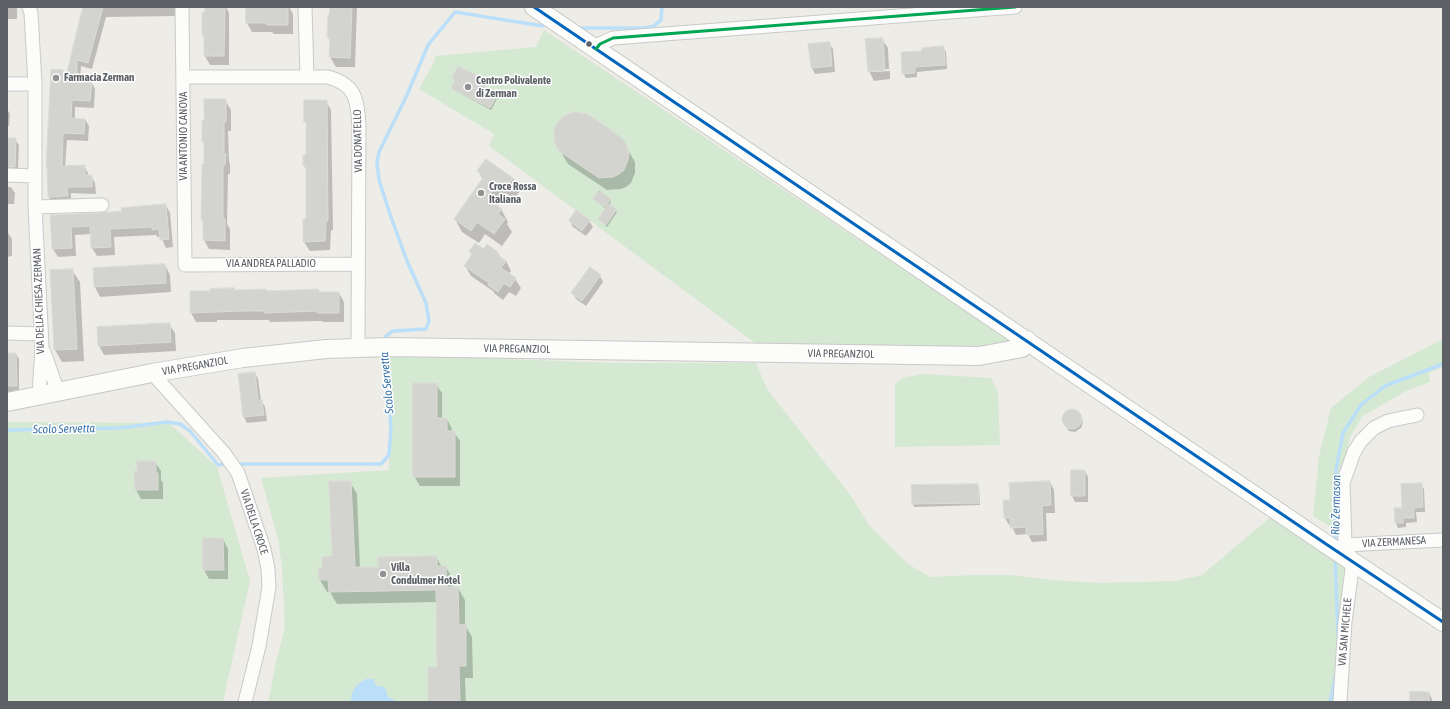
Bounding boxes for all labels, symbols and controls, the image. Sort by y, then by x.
unlabelled marker [584,39,594,49]
place label: Farmacia Zerman [64,71,134,85]
marker: Farmacia Zerman [51,73,61,83]
place label: Centro Polivalente di Zerman [476,74,551,100]
marker: Centro Polivalente di Zerman [463,82,473,92]
street label: VIA ANTONIO CANOVA [177,92,191,180]
street label: VIA DONATELLO [351,109,365,173]
place label: Croce Rossa Italiana [489,180,536,206]
marker: Croce Rossa Italiana [476,188,486,198]
street label: VIA DELLA CHIESA ZERMAN [31,248,47,354]
street label: VIA ANDREA PALLADIO [226,257,316,271]
street label: VIA PREGANZIOL [483,342,551,356]
street label: VIA PREGANZIOL [807,347,875,361]
water label: Scolo Servetta [377,351,397,415]
street label: VIA PREGANZIOL [161,354,229,378]
water label: Scolo Servetta [33,421,95,437]
water label: Rio Zermason [1328,475,1344,535]
street label: VIA DELLA CROCE [237,488,271,556]
street label: VIA ZERMANESA [1362,534,1426,550]
place label: Villa Condulmer Hotel [391,561,460,587]
marker: Villa Condulmer Hotel [378,569,388,579]
street label: VIA SAN MICHELE [1335,597,1355,667]

